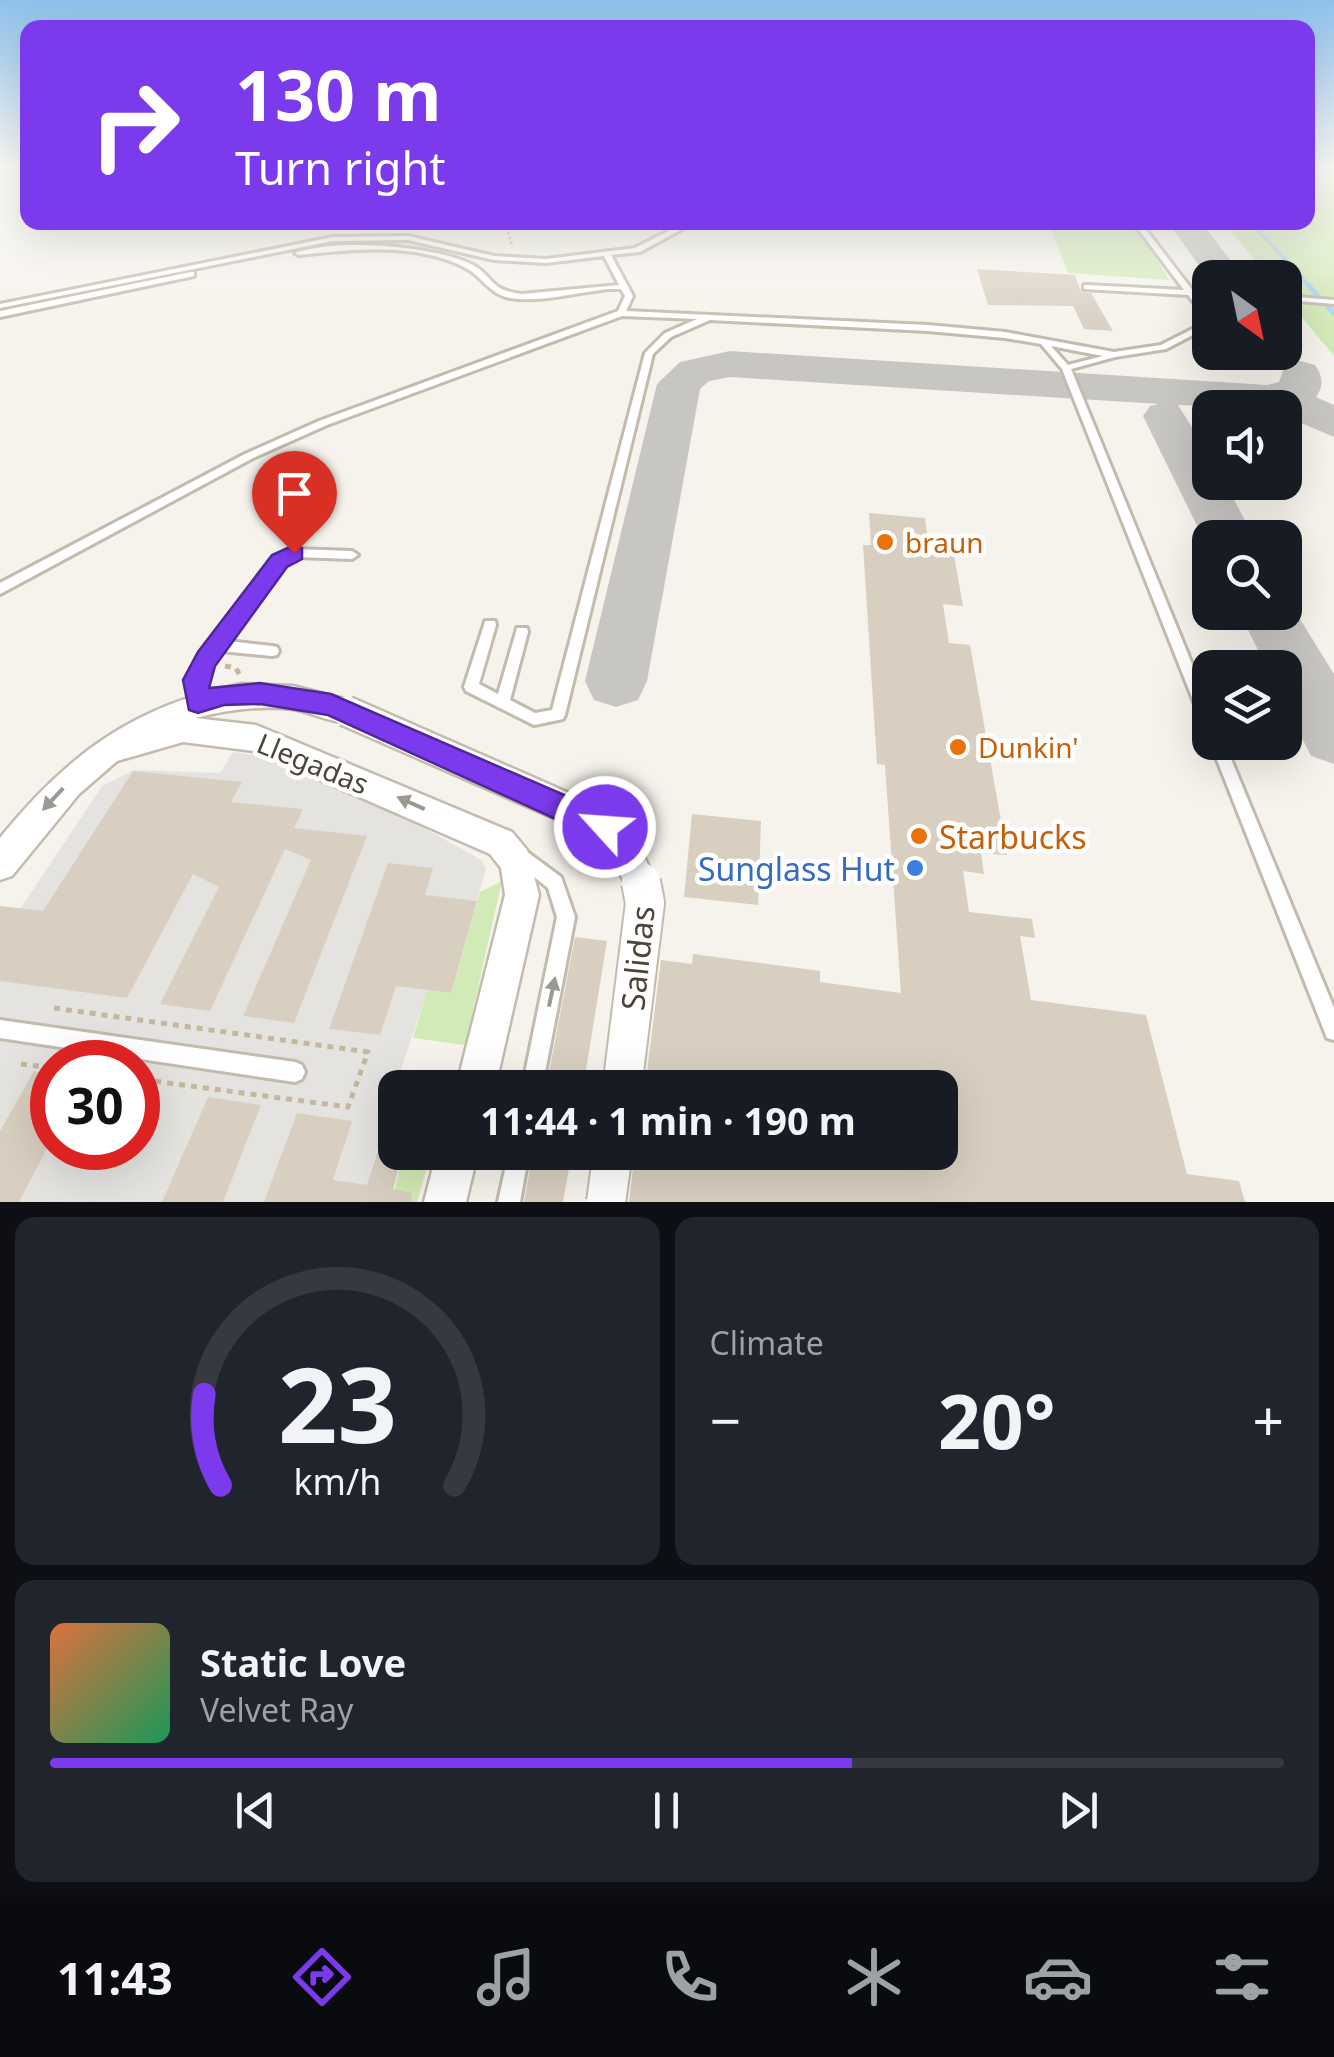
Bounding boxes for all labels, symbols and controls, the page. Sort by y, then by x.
text: 130 m [235,46,442,142]
icon: right [70,60,200,190]
text: Turn right [235,137,446,198]
north arrow [1192,260,1302,370]
map controls [1192,260,1302,760]
button: sound [1192,390,1302,500]
pin [252,451,337,554]
icon: arrive [267,466,322,521]
button: search [1192,520,1302,630]
place label: braun [905,523,984,561]
marker: braun [874,531,896,553]
button: layers [1192,650,1302,760]
street label: Llegadas [252,723,374,803]
place label: Dunkin' [978,728,1079,766]
marker: Dunkin' [947,736,969,758]
position arrow [553,775,657,879]
one-way arrow [42,787,65,811]
one-way arrow [396,795,425,812]
place label: Starbucks [939,815,1087,858]
marker: Starbucks [908,825,930,847]
place label: Sunglass Hut [698,847,895,890]
marker: Sunglass Hut [904,857,926,879]
street label: Salidas [610,904,664,1012]
one-way arrow [545,976,561,1007]
speed limit sign: 30 [30,1040,160,1170]
text: 11:44 · 1 min · 190 m [480,1094,856,1146]
text: Climate [710,1321,824,1364]
text: 23 [278,1332,397,1473]
text: 20° [938,1369,1056,1471]
text: − [710,1382,741,1457]
text: + [1253,1382,1284,1457]
text: km/h [293,1457,381,1505]
text: Static Love [200,1636,406,1688]
text: Velvet Ray [200,1688,353,1731]
icon: previous [228,1783,283,1838]
icon: pause [639,1783,694,1838]
icon: next [1051,1783,1106,1838]
icon: directions [287,1942,357,2012]
icon: music [471,1942,541,2012]
icon: phone [655,1942,725,2012]
icon: climate [839,1942,909,2012]
icon: car [1023,1942,1093,2012]
icon: filters [1207,1942,1277,2012]
text: 11:43 [57,1947,173,2008]

